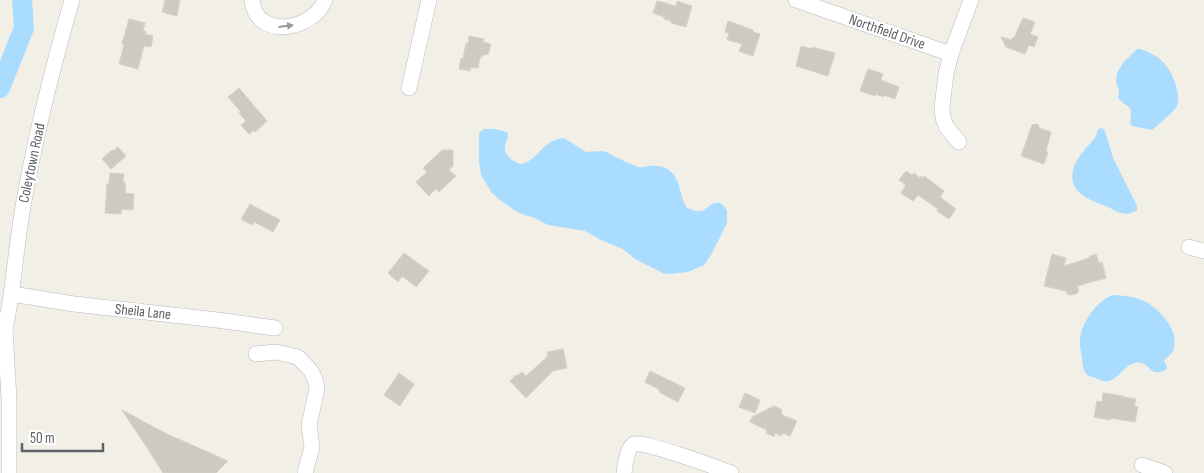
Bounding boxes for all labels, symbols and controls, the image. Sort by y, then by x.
street label: Northfield Drive [846,10,928,54]
one-way arrow [278,22,294,30]
street label: Coleytown Road [14,121,50,205]
street label: Sheila Lane [114,300,172,324]
scale bar [22,420,104,452]
text: 50 m [30,429,55,448]

